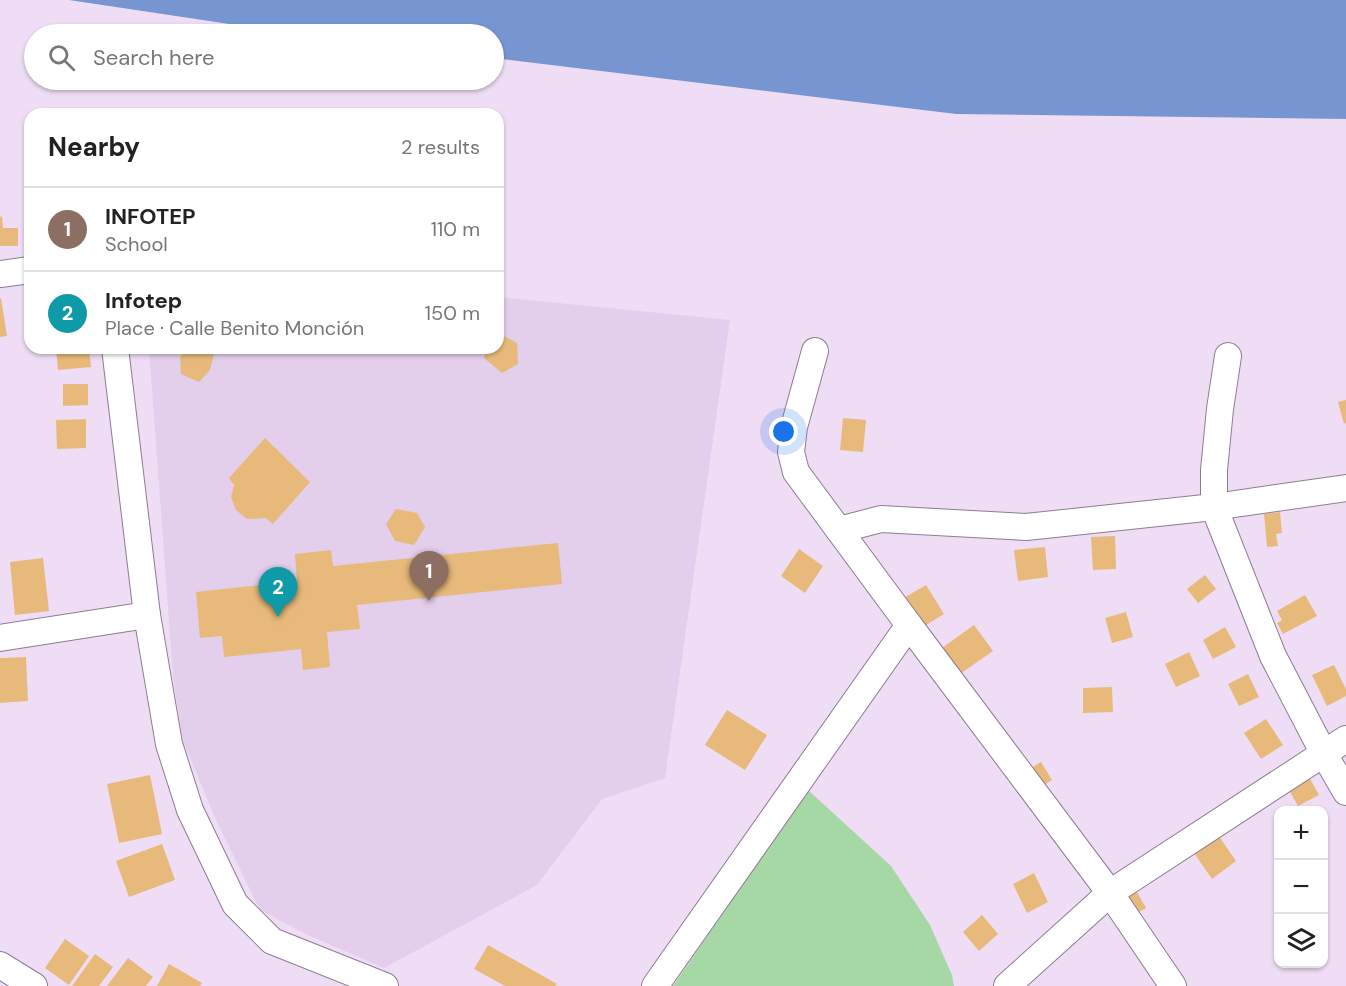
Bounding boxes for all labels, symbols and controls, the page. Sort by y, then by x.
search box [24,24,504,90]
icon: search [45,41,78,74]
text: Search here [93,43,214,72]
text: Nearby [48,130,140,164]
text: 2 results [401,134,480,160]
text: INFOTEP [105,202,195,231]
text: 1 [64,216,71,242]
text: 110 m [431,216,480,242]
text: School [105,231,168,257]
text: Infotep [105,286,182,315]
text: 2 [62,300,73,326]
text: 150 m [425,300,480,326]
text: Place · Calle Benito Monción [105,315,364,341]
your location [769,417,798,446]
pin: 1 [410,552,448,601]
pin: 2 [258,568,298,617]
map controls [1274,806,1328,968]
button: + [1274,806,1328,860]
button: − [1274,860,1328,914]
button: layers [1274,914,1328,968]

